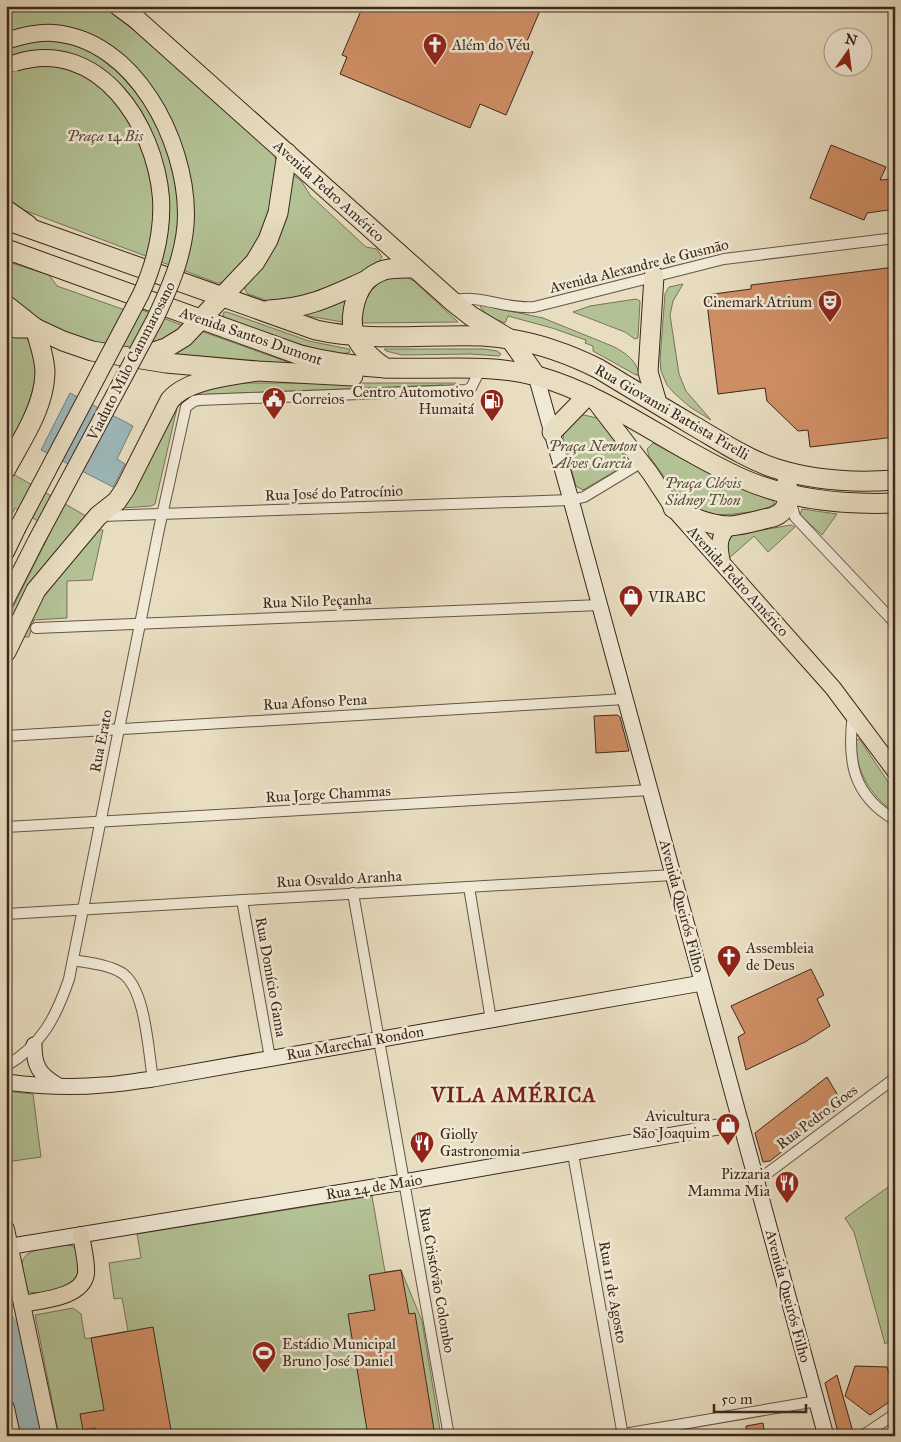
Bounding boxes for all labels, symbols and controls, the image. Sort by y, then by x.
north arrow [824,28,874,78]
text: N [843,30,859,50]
church icon: Além do Véu [422,32,448,66]
place label: Além do Véu [451,36,530,54]
park label: Praça 14 Bis [67,127,144,145]
street label: Avenida Pedro Américo [269,136,388,246]
street label: Avenida Alexandre de Gusmão [547,235,731,297]
street label: Viaduto Milo Cammarosano [83,278,179,444]
theatre icon: Cinemark Atrium [817,289,843,323]
place label: Cinemark Atrium [703,293,812,311]
street label: Avenida Santos Dumont [176,303,326,369]
street label: Rua Giovanni Battista Pirelli [591,360,753,464]
place label: Centro Automotivo Humaitá [353,383,475,418]
public building icon: Correios [261,386,287,420]
fuel station icon: Centro Automotivo Humaitá [479,388,505,422]
place label: Correios [292,390,344,408]
park label: Praça Newton Alves Garcia [549,437,638,472]
park label: Praça Clóvis Sidney Thon [664,474,742,509]
street label: Rua José do Patrocínio [265,482,404,505]
street label: Avenida Pedro Américo [683,521,793,640]
shop icon: VIRABC [618,584,644,618]
place label: VIRABC [647,588,706,606]
street label: Rua Nilo Peçanha [262,590,373,612]
street label: Rua Afonso Pena [263,690,368,714]
street label: Rua Erato [86,708,116,774]
street label: Rua Jorge Chammas [265,782,391,807]
street label: Avenida Queirós Filho [655,837,708,975]
street label: Rua Osvaldo Aranha [276,867,403,891]
street label: Rua Domício Gama [252,916,291,1039]
place label: Assembleia de Deus [745,939,814,974]
church icon: Assembleia de Deus [716,944,742,978]
street label: Rua Marechal Rondon [285,1022,425,1064]
district label: VILA AMÉRICA [430,1081,597,1107]
street label: Rua Pedro Goes [773,1081,861,1153]
place label: Avicultura São Joaquim [632,1107,711,1143]
shop icon: Avicultura São Joaquim [715,1112,741,1146]
place label: Giolly Gastronomia [440,1125,521,1160]
restaurant icon: Giolly Gastronomia [409,1130,435,1164]
place label: Pizzaria Mamma Mia [688,1165,771,1200]
street label: Rua 24 de Maio [324,1170,424,1204]
restaurant icon: Pizzaria Mamma Mia [774,1170,800,1204]
street label: Rua Cristóvão Colombo [415,1206,459,1355]
street label: Avenida Queirós Filho [761,1227,814,1365]
street label: Rua 11 de Agosto [595,1240,631,1345]
place label: Estádio Municipal Bruno José Daniel [282,1335,397,1371]
sports icon: Estádio Municipal Bruno José Daniel [251,1340,277,1374]
scale bar [714,1382,806,1414]
text: 50 m [721,1390,753,1408]

